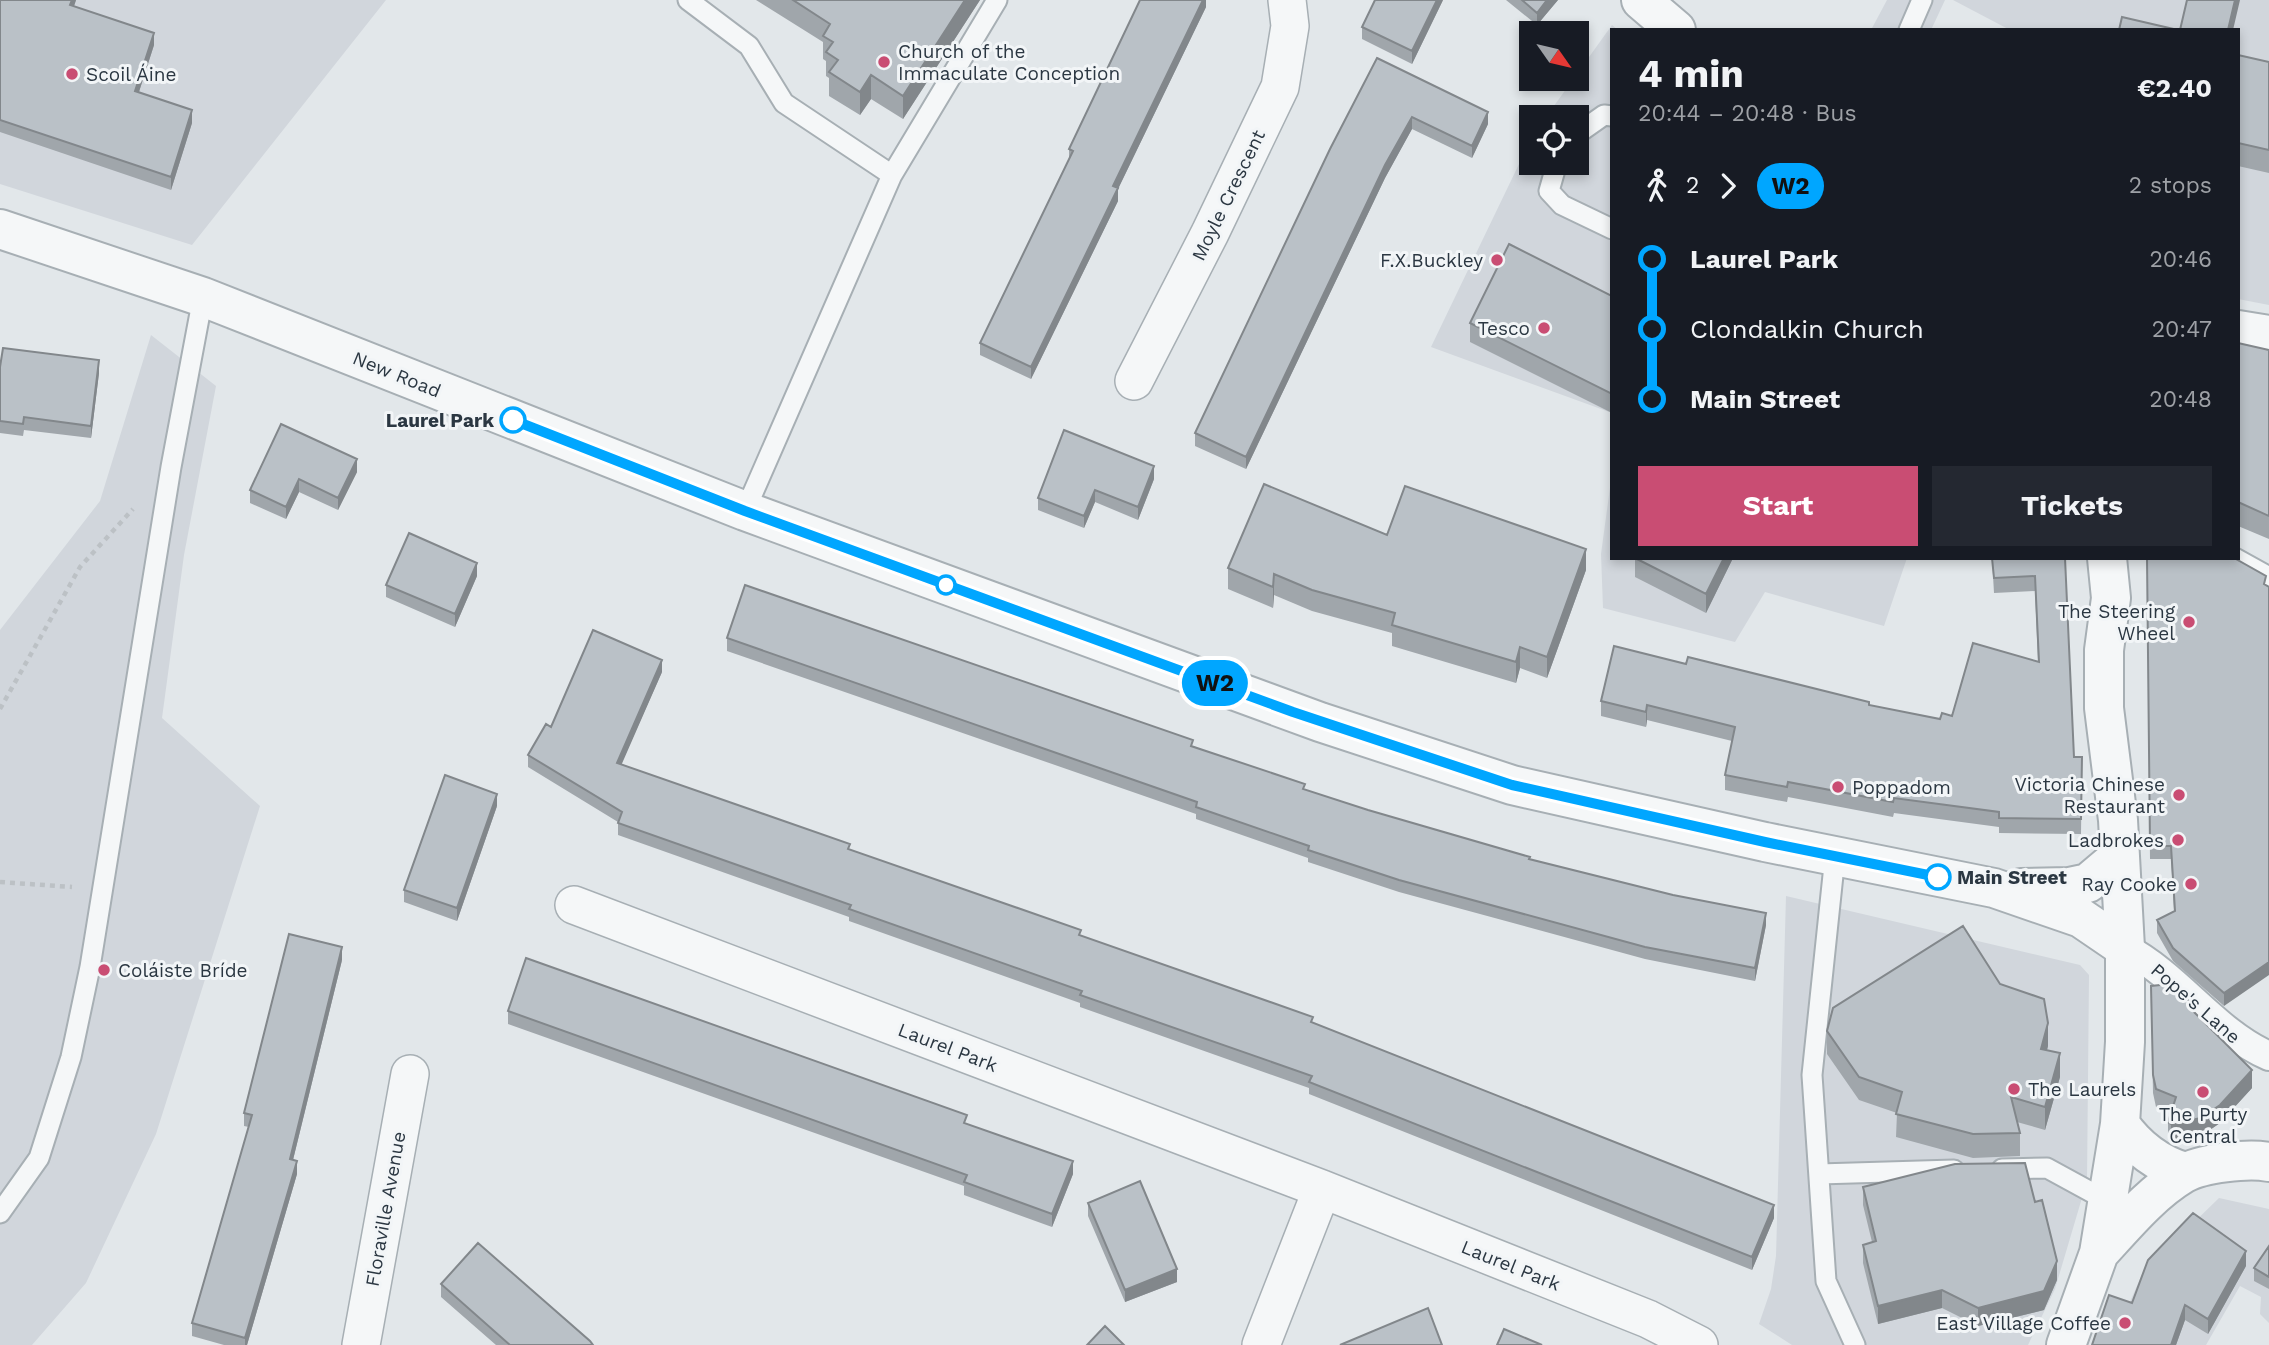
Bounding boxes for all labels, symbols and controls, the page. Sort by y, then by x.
north arrow [1519,21,1589,91]
map controls [1519,21,1589,175]
place label: Church of the Immaculate Conception [898,40,1120,85]
text: 4 min [1638,52,1744,96]
marker: Church of the Immaculate Conception [876,54,892,70]
place label: Scoil Áine [86,63,176,86]
marker: Scoil Áine [64,66,80,82]
text: €2.40 [2137,73,2212,103]
text: 20:44 – 20:48 · Bus [1638,100,1857,127]
button: locate [1519,105,1589,175]
street label: Moyle Crescent [1187,126,1270,264]
icon: walk [1638,167,1676,205]
icon: forward [1709,167,1747,205]
text: 2 [1686,172,1699,199]
text: W2 [1771,172,1810,200]
text: 2 stops [2129,172,2212,199]
text: Laurel Park [1690,244,1838,274]
text: 20:46 [2149,246,2212,273]
place label: F.X.Buckley [1380,249,1483,272]
marker: F.X.Buckley [1489,252,1505,268]
text: Clondalkin Church [1690,314,1924,344]
text: 20:47 [2152,316,2212,343]
place label: Tesco [1478,317,1530,340]
marker: Tesco [1536,320,1552,336]
street label: New Road [349,346,444,403]
text: Main Street [1690,384,1840,414]
text: 20:48 [2149,386,2212,413]
marker: Laurel Park [500,407,526,433]
place label: Laurel Park [386,409,494,432]
button: Start [1638,466,1918,546]
button: Tickets [1932,466,2212,546]
unlabelled marker [936,575,956,595]
place label: The Steering Wheel [2058,600,2176,645]
marker: The Steering Wheel [2181,614,2197,630]
line badge: W2 [1184,660,1246,706]
text: W2 [1196,669,1234,697]
place label: Victoria Chinese Restaurant [2014,773,2165,818]
place label: Poppadom [1852,776,1951,799]
marker: Poppadom [1830,779,1846,795]
marker: Victoria Chinese Restaurant [2171,787,2187,803]
place label: Ladbrokes [2068,829,2164,852]
marker: Ladbrokes [2170,832,2186,848]
marker: Main Street [1925,864,1951,890]
place label: Main Street [1957,866,2067,889]
place label: Ray Cooke [2081,873,2177,896]
marker: Ray Cooke [2183,876,2199,892]
street label: Pope's Lane [2146,958,2245,1048]
place label: Coláiste Bríde [118,959,248,982]
marker: Coláiste Bríde [96,962,112,978]
street label: Laurel Park [895,1018,1001,1077]
place label: The Laurels [2028,1078,2136,1101]
marker: The Laurels [2006,1081,2022,1097]
marker: The Purty Central [2195,1084,2211,1100]
place label: The Purty Central [2159,1103,2247,1148]
street label: Floraville Avenue [361,1130,410,1288]
street label: Laurel Park [1458,1235,1564,1296]
place label: East Village Coffee [1936,1312,2111,1335]
marker: East Village Coffee [2117,1315,2133,1331]

